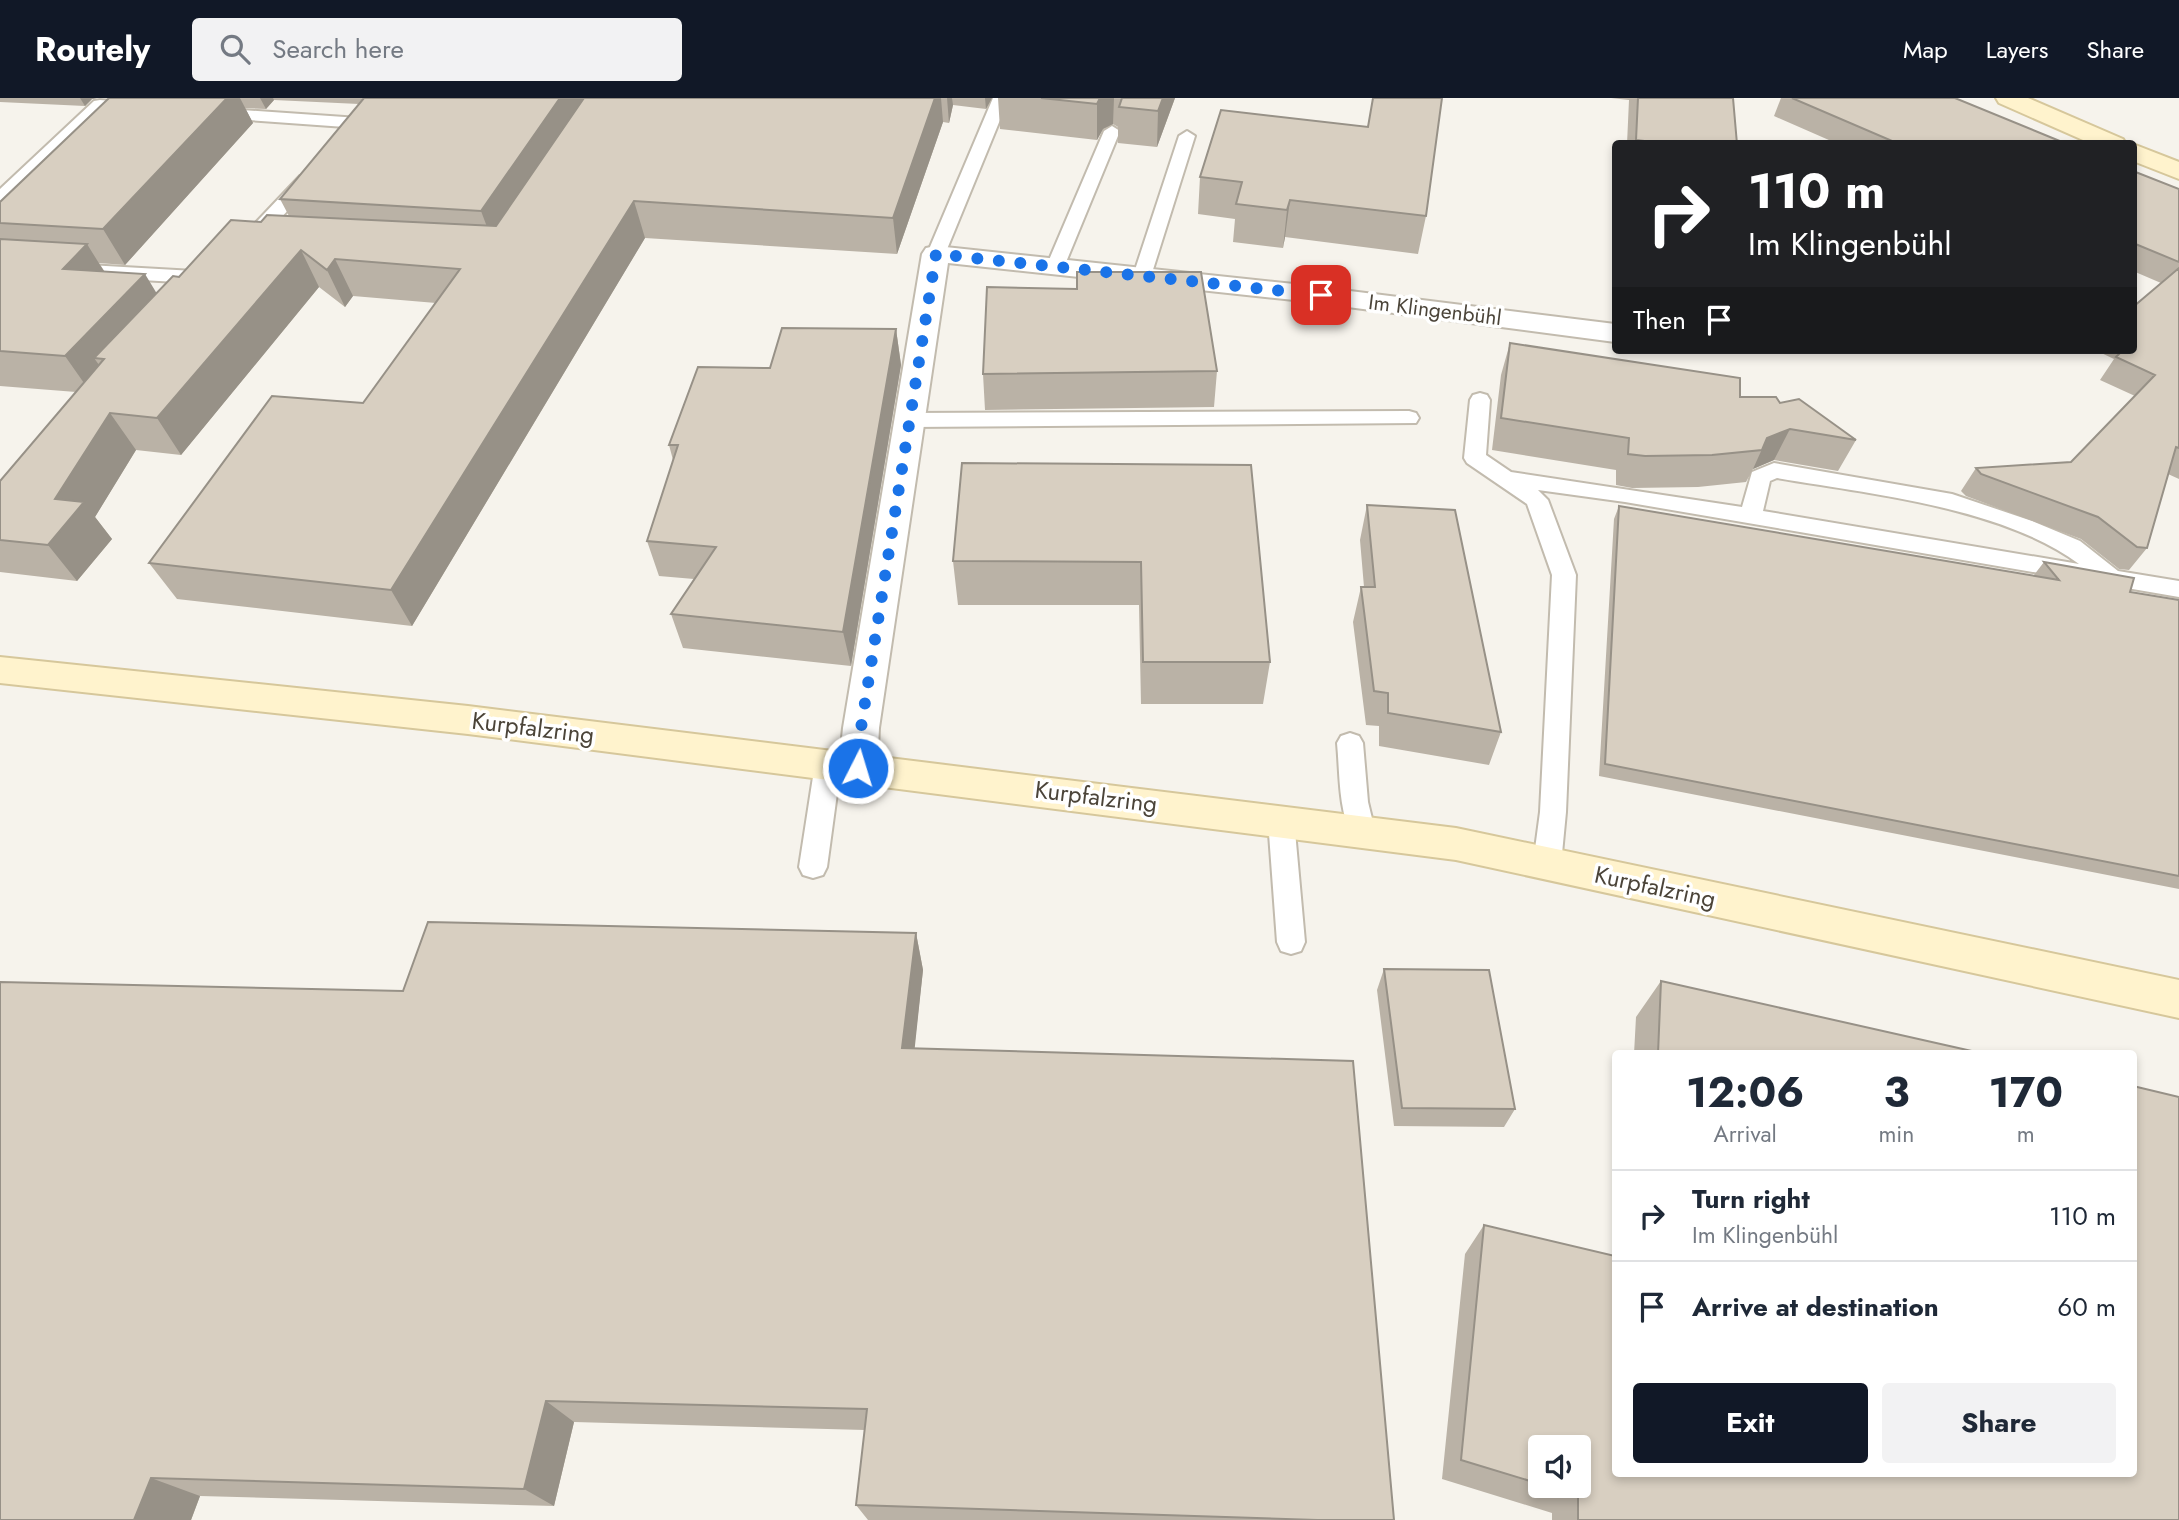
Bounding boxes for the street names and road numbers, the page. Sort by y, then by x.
street label: Im Klingenbühl [1367,287,1503,333]
street label: Kurpfalzring [470,703,596,752]
street label: Kurpfalzring [1033,772,1159,821]
street label: Kurpfalzring [1591,857,1719,916]

